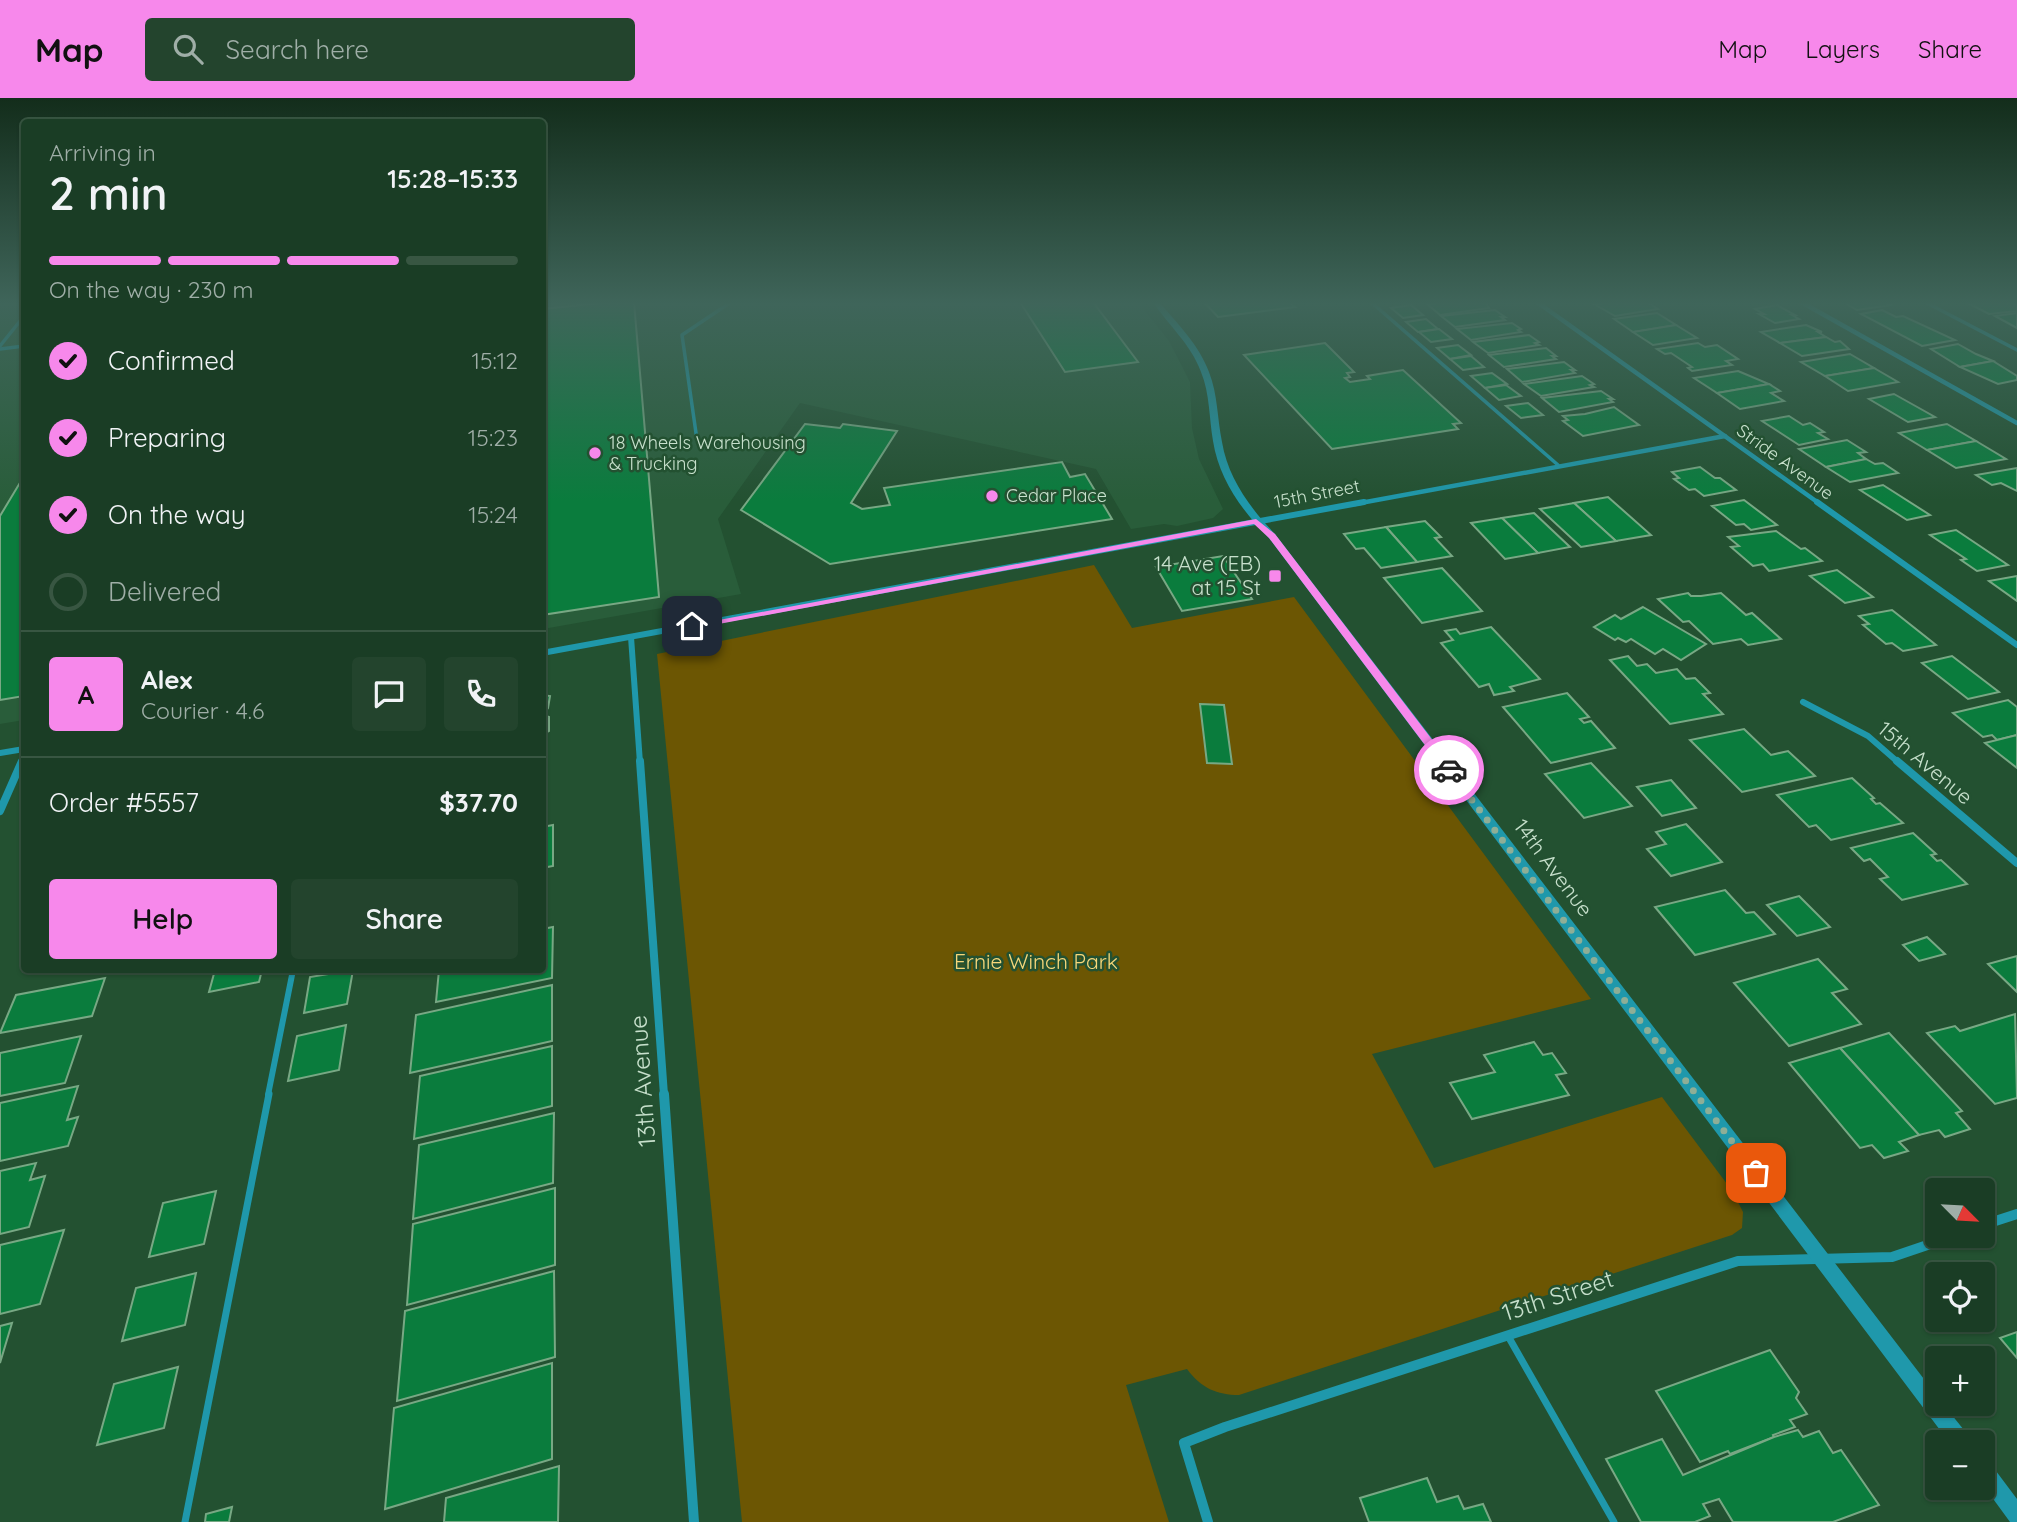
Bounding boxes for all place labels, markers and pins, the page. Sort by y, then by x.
place label: 18 Wheels Warehousing & Trucking [609,431,806,475]
marker: 18 Wheels Warehousing & Trucking [587,445,603,461]
place label: Cedar Place [1006,484,1107,507]
marker: Cedar Place [984,488,1000,504]
place label: 14 Ave (EB) at 15 St [1154,550,1261,600]
marker: 14 Ave (EB) at 15 St [1267,568,1283,584]
pin [662,596,722,656]
pin [1726,1143,1786,1203]

